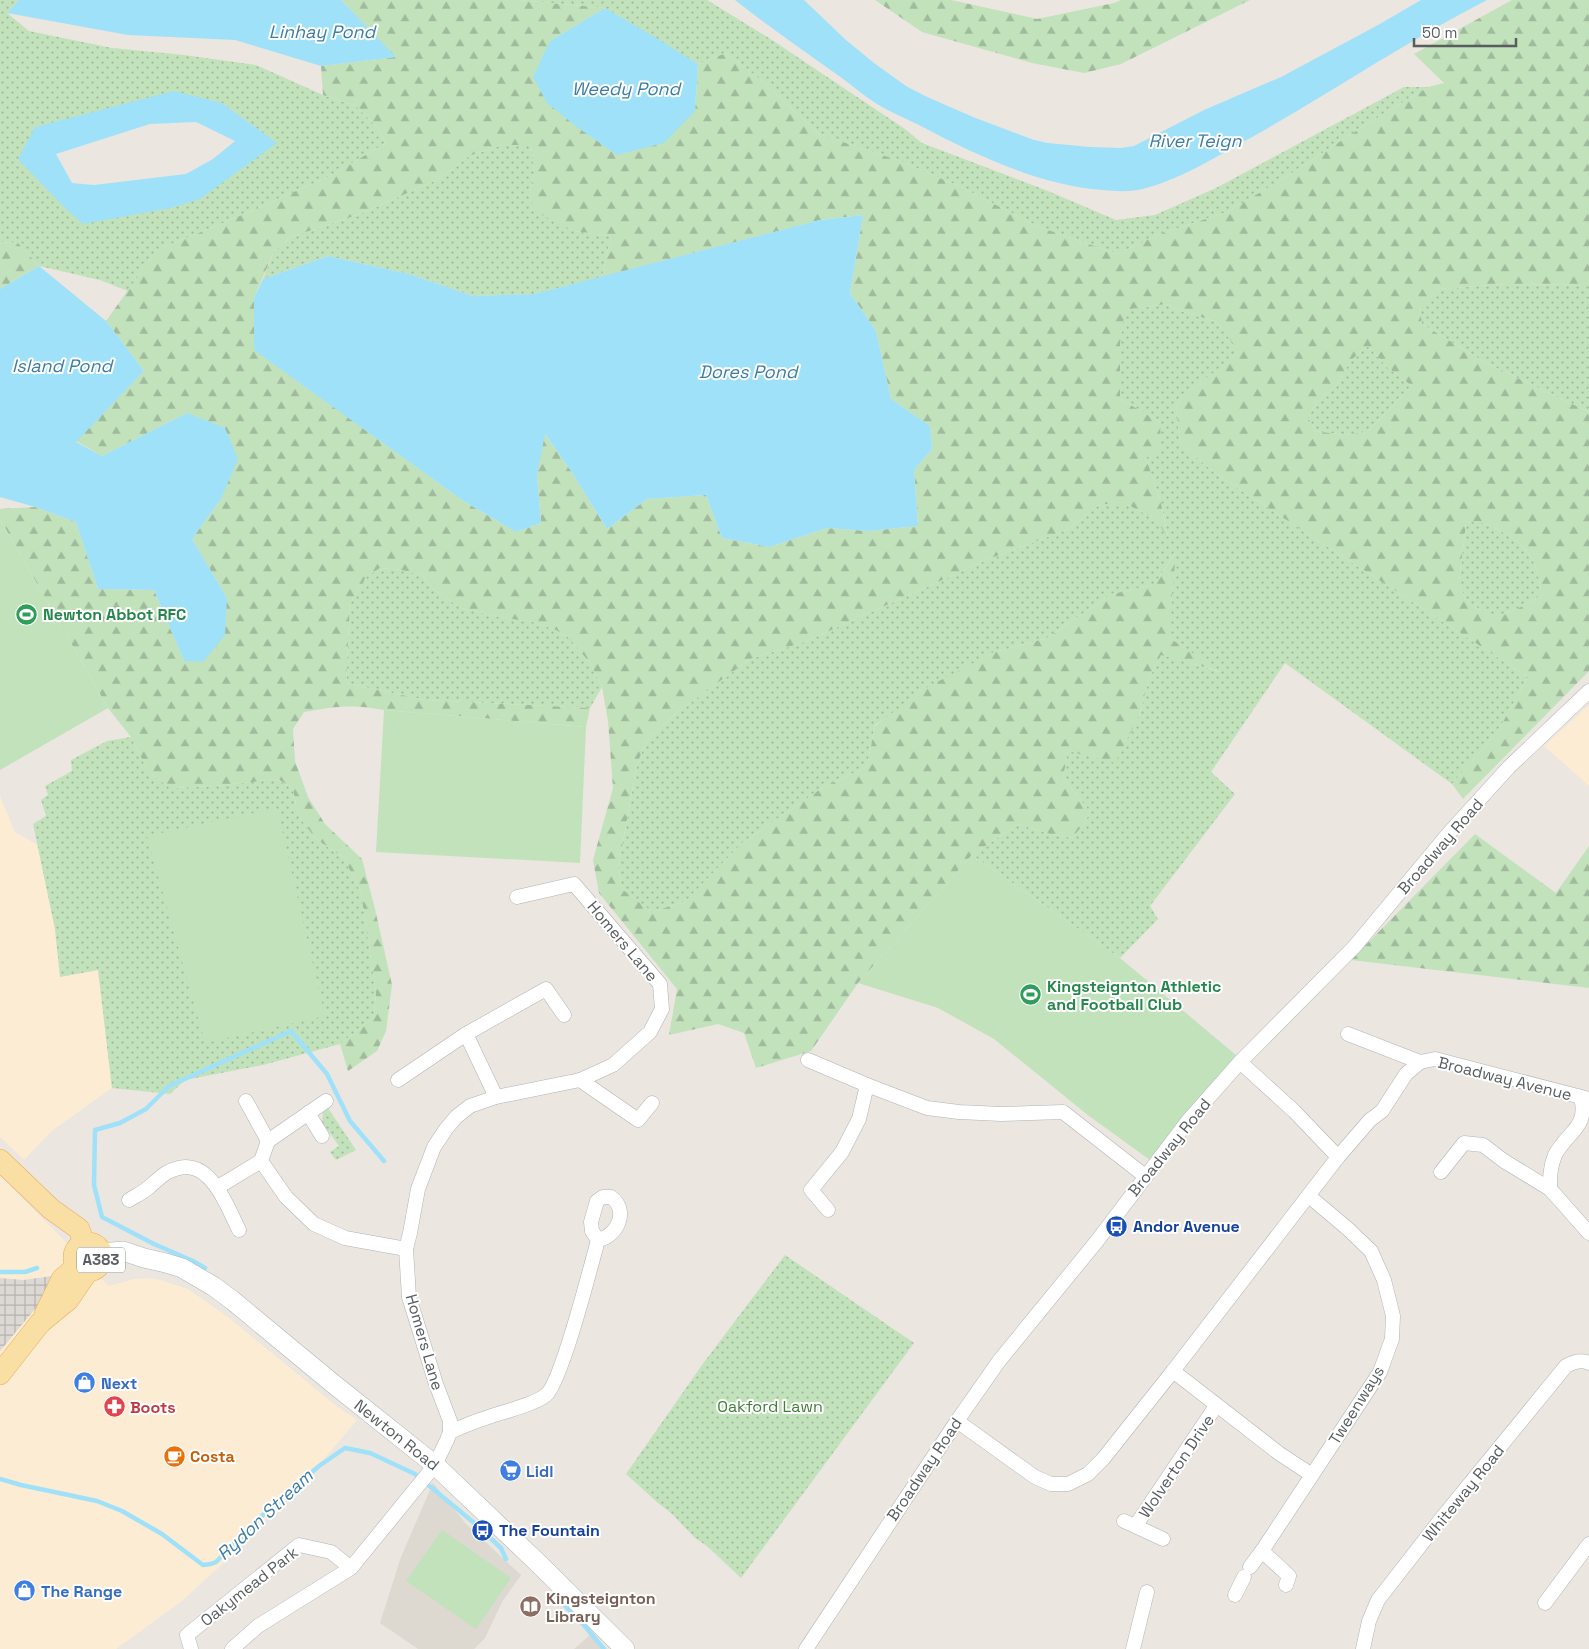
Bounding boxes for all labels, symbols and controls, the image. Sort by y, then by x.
scale bar [1414,15,1516,47]
water label: Linhay Pond [269,20,378,43]
text: 50 m [1422,23,1457,42]
water label: Weedy Pond [572,77,683,100]
water label: River Teign [1148,129,1243,152]
water label: Island Pond [12,354,114,377]
water label: Dores Pond [699,360,800,383]
sports icon: Newton Abbot RFC [15,602,39,626]
place label: Newton Abbot RFC [43,604,186,625]
street label: Broadway Road [1393,794,1488,899]
street label: Homers Lane [583,897,663,986]
place label: Kingsteignton Athletic and Football Club [1047,976,1221,1015]
sports icon: Kingsteignton Athletic and Football Club [1019,983,1043,1007]
street label: Broadway Avenue [1436,1052,1574,1105]
street label: Broadway Road [1123,1094,1215,1201]
bus stop icon: Andor Avenue [1105,1214,1129,1238]
place label: Andor Avenue [1133,1216,1240,1237]
road number: A383 [77,1248,125,1272]
street label: Homers Lane [401,1292,448,1393]
street label: Tweenways [1324,1362,1389,1449]
shop icon: Next [73,1371,97,1395]
place label: Next [101,1373,137,1394]
pharmacy icon: Boots [102,1395,126,1419]
street label: Newton Road [350,1395,443,1475]
park label: Oakford Lawn [717,1396,823,1417]
place label: Boots [130,1397,176,1418]
street label: Wolverton Drive [1134,1410,1219,1522]
street label: Broadway Road [882,1414,967,1525]
street label: Whiteway Road [1418,1440,1509,1546]
cafe icon: Costa [162,1444,186,1468]
place label: Costa [190,1446,235,1467]
supermarket icon: Lidl [498,1459,522,1483]
place label: Lidl [526,1461,553,1482]
water label: Rydon Stream [212,1464,318,1565]
bus stop icon: The Fountain [471,1518,495,1542]
place label: The Fountain [499,1520,600,1541]
street label: Oakymead Park [196,1541,303,1631]
shop icon: The Range [13,1579,37,1603]
place label: The Range [41,1581,122,1602]
place label: Kingsteignton Library [546,1588,656,1627]
library icon: Kingsteignton Library [518,1595,542,1619]

